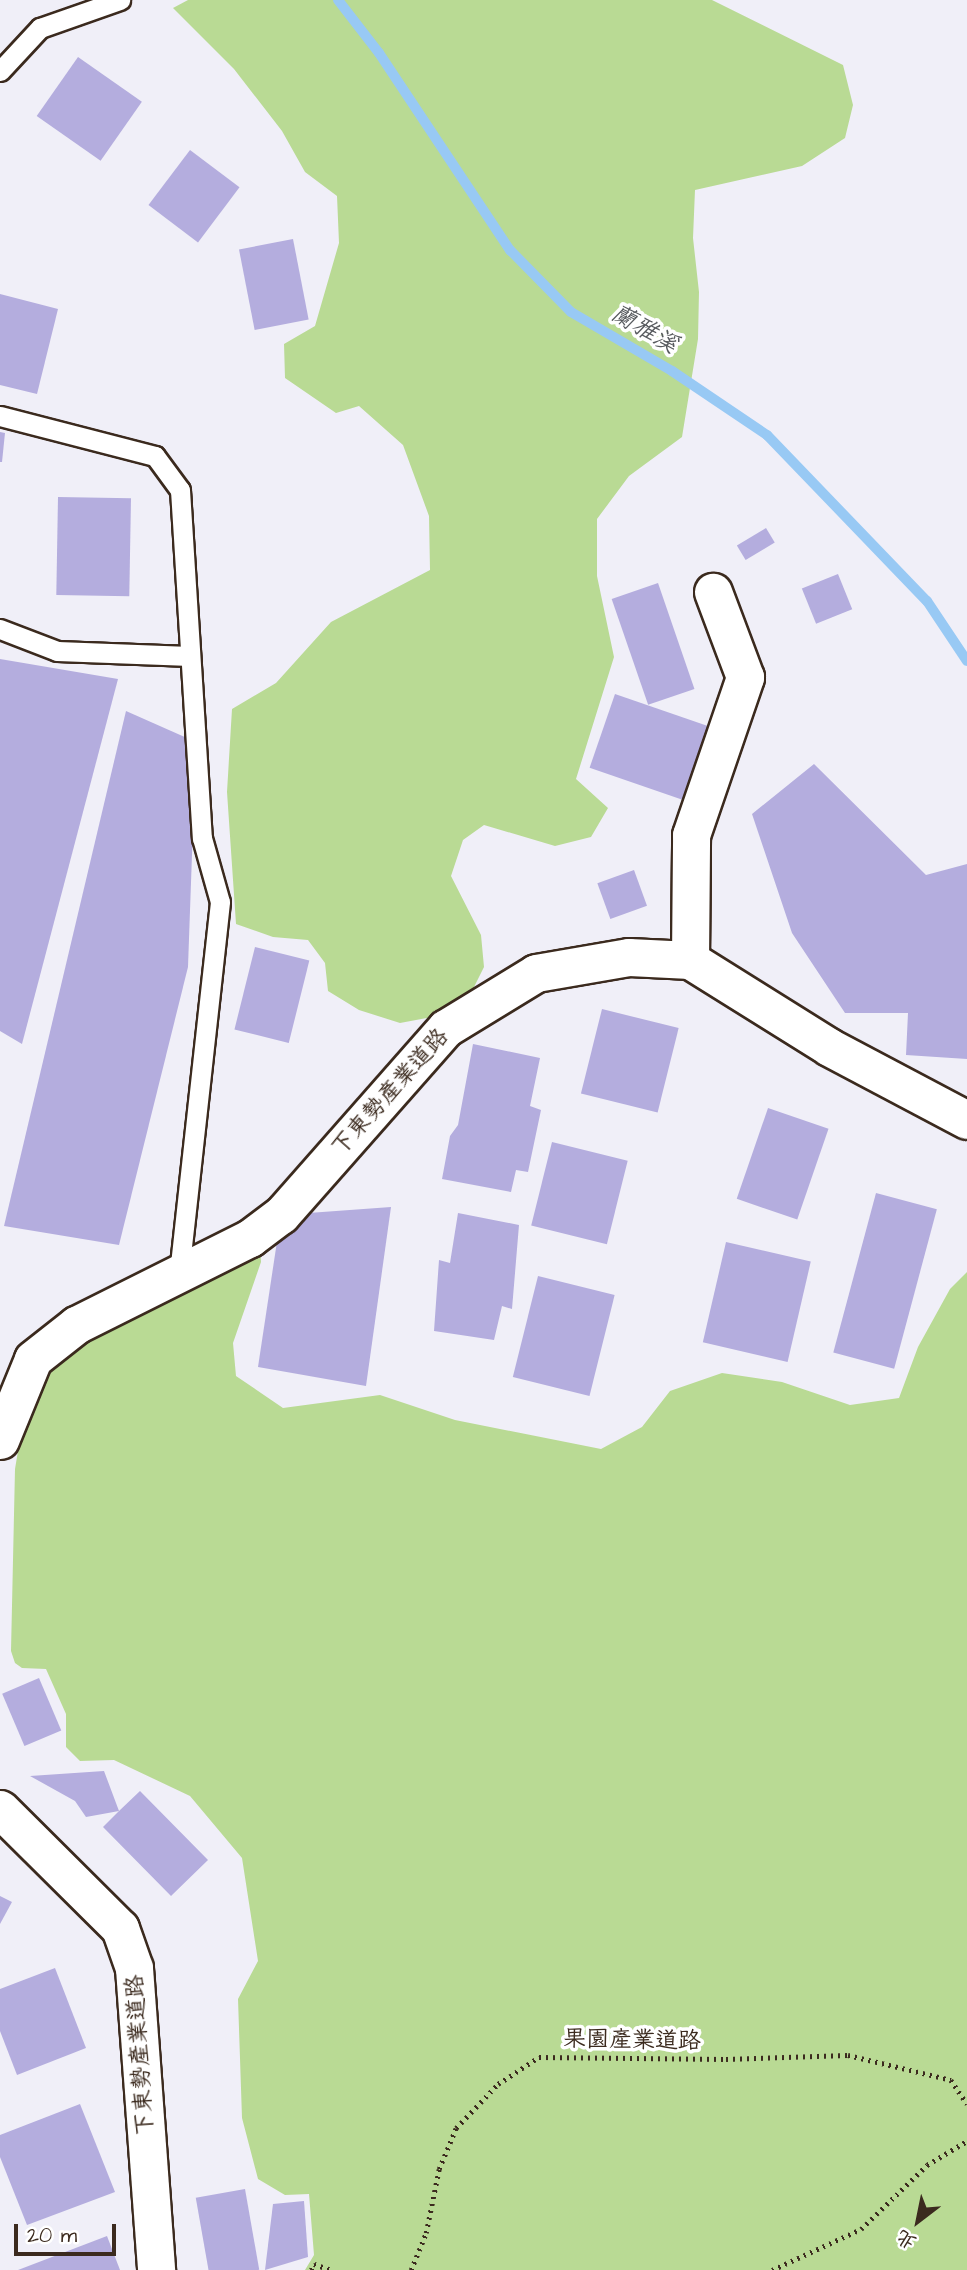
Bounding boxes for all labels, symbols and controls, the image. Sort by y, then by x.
water label: 蘭雅溪 [606,300,682,360]
street label: 下東勢產業道路 [326,1023,454,1161]
street label: 下東勢產業道路 [121,1974,159,2136]
street label: 果園產業道路 [563,2025,701,2055]
north arrow [883,2186,953,2256]
scale bar [18,2210,119,2254]
text: 20 m [27,2221,77,2250]
text: 北 [891,2223,922,2256]

